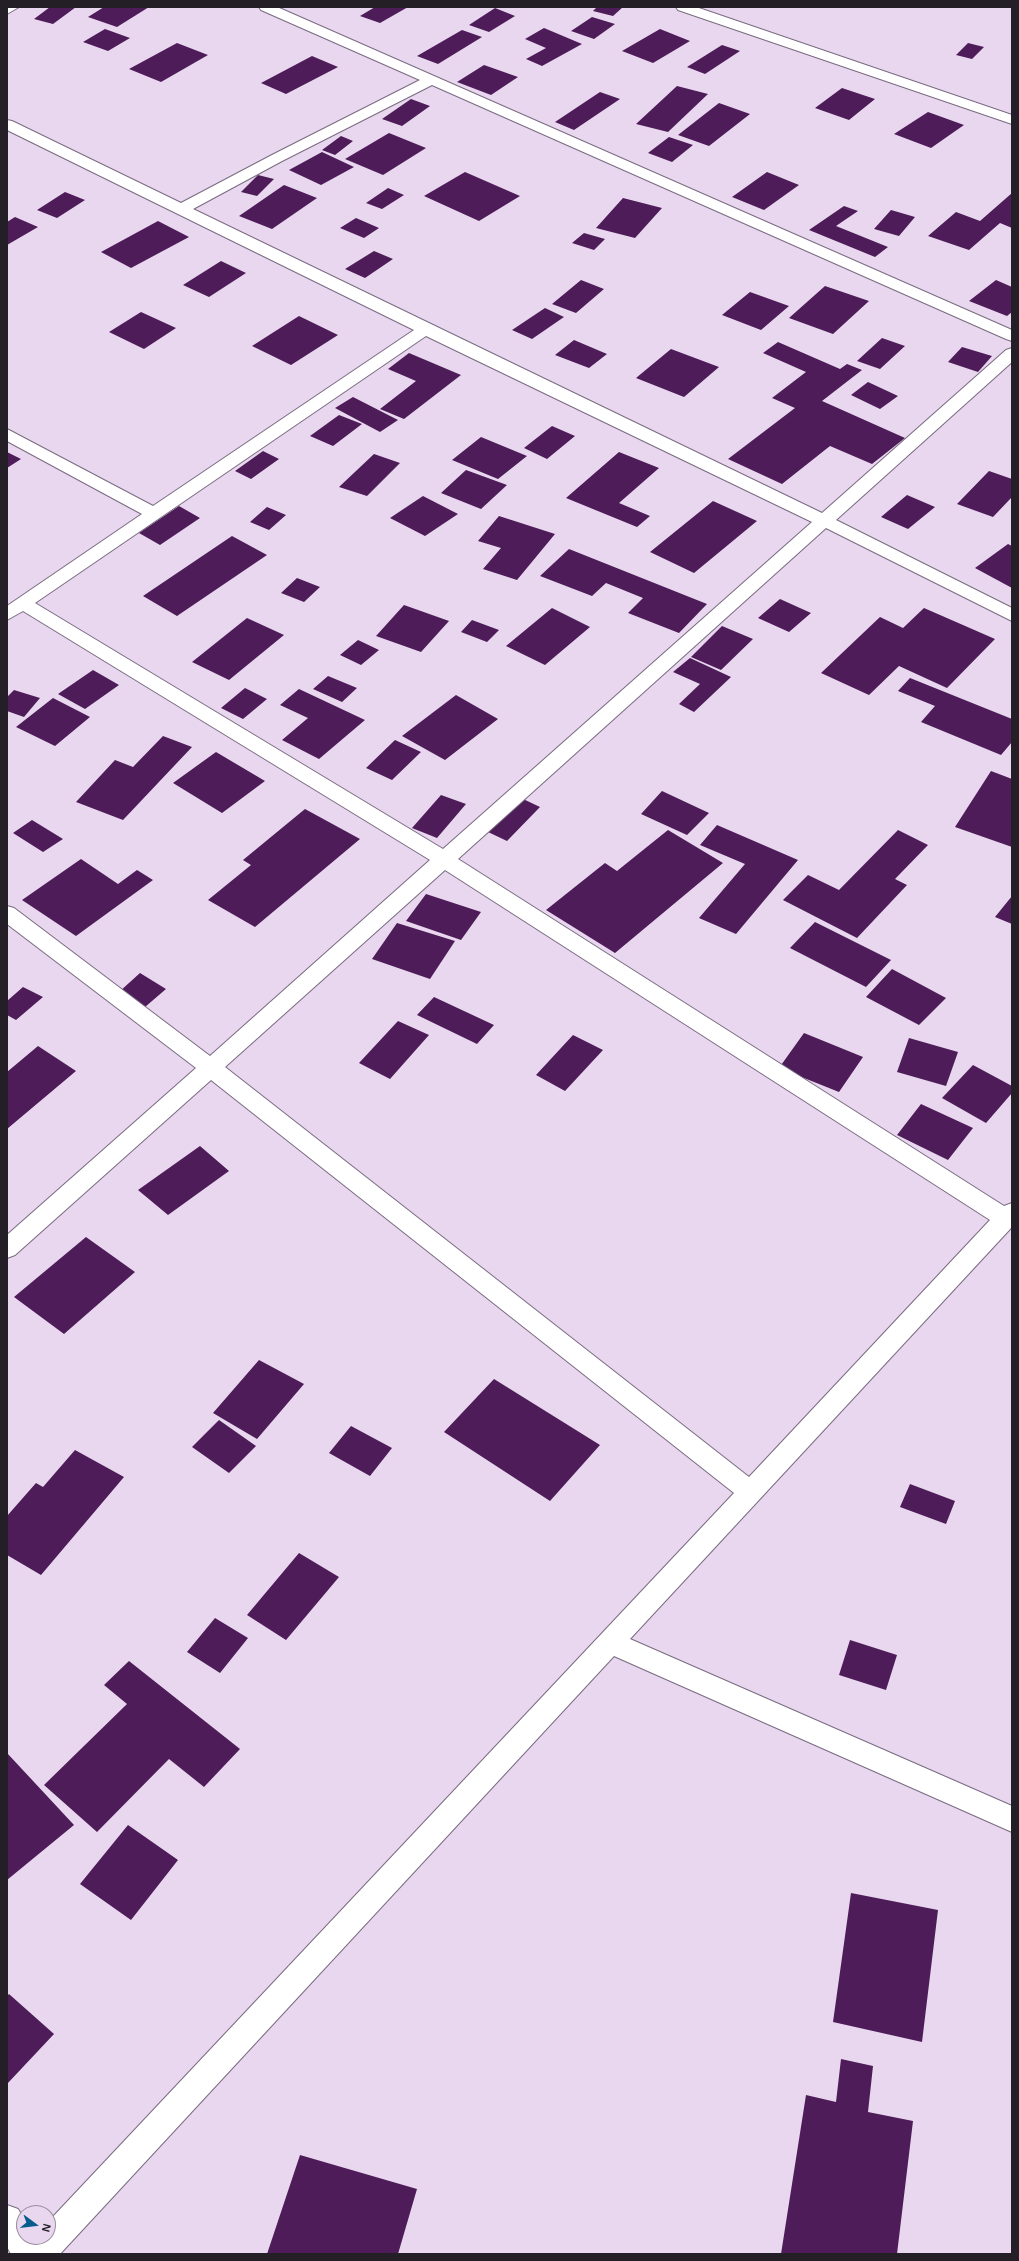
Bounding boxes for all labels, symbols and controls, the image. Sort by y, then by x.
north arrow [16,2205,56,2245]
text: N [40,2222,53,2233]

